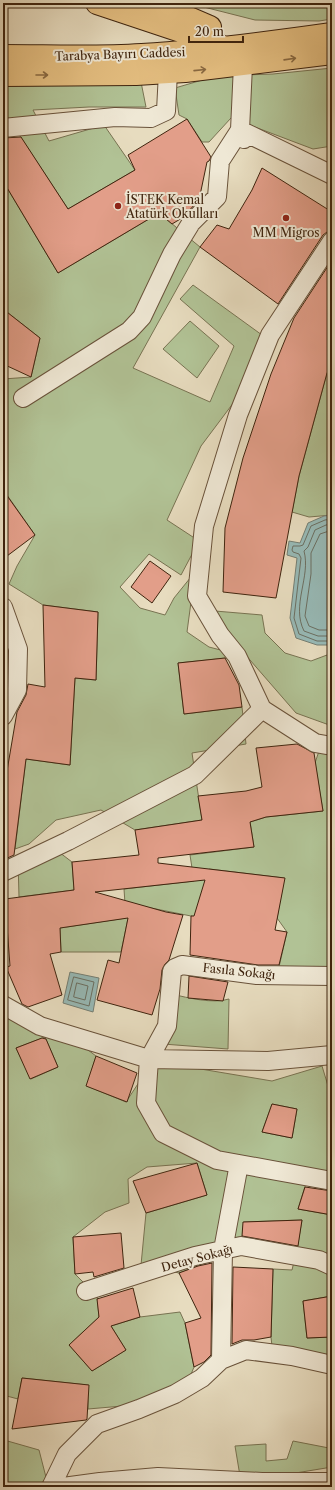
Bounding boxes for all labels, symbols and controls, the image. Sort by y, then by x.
scale bar [189,18,243,44]
text: 20 m [195,24,224,39]
street label: Tarabya Bayırı Caddesi [54,44,186,64]
one-way arrow [283,55,296,63]
one-way arrow [193,66,206,74]
one-way arrow [35,71,48,79]
place label: İSTEK Kemal Atatürk Okulları [125,191,218,221]
marker: İSTEK Kemal Atatürk Okulları [113,201,123,211]
marker: MM Migros [281,213,291,223]
place label: MM Migros [252,225,320,240]
street label: Fasıla Sokağı [202,960,276,982]
street label: Detay Sokağı [159,1241,235,1275]

